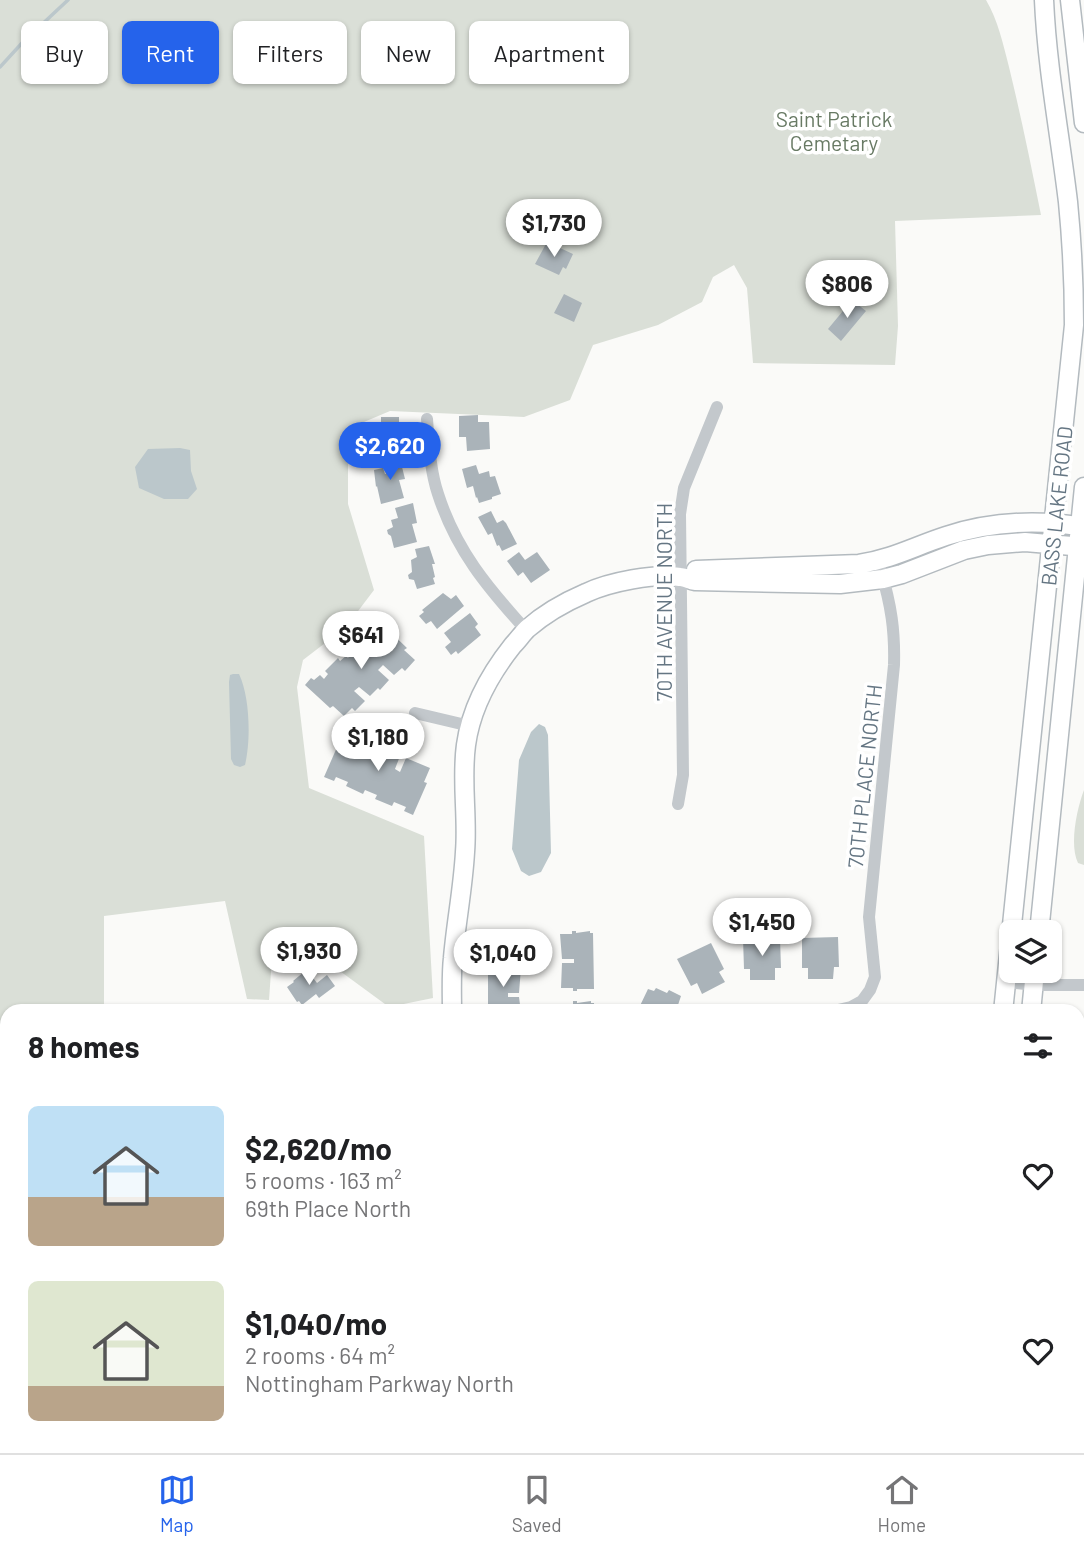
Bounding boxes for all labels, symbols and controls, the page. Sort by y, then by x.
chip: Buy [21,21,108,84]
chip: Rent [122,21,219,84]
chip: Filters [233,21,347,84]
chip: New [361,21,455,84]
chip: Apartment [469,21,629,84]
park label: Saint Patrick Cemetary [776,106,892,155]
pin: $1,730 [497,200,611,259]
text: $1,730 [522,208,586,236]
pin: $806 [806,260,888,320]
text: $806 [821,269,873,297]
pin: $2,620 [333,422,447,482]
street label: BASS LAKE ROAD [1035,425,1077,587]
text: $2,620 [355,431,425,459]
street label: 70TH AVENUE NORTH [651,503,676,701]
pin: $641 [320,612,402,671]
text: $641 [338,620,384,648]
street label: 70TH PLACE NORTH [842,683,886,869]
pin: $1,180 [321,714,435,773]
text: $1,180 [347,722,409,750]
pin: $1,450 [705,898,819,958]
text: $1,450 [729,907,795,935]
map controls [999,920,1062,983]
button: layers [999,920,1062,983]
pin: $1,930 [252,928,366,987]
pin: $1,040 [446,930,560,989]
text: $1,930 [276,936,342,964]
text: $1,040 [470,938,536,966]
icon: filters [1019,1027,1057,1065]
text: 8 homes [28,1028,139,1064]
text: $2,620/mo [245,1130,392,1166]
icon: home [84,1134,168,1218]
icon: heart [1019,1157,1057,1195]
text: 5 rooms · 163 m² [245,1166,402,1194]
text: 69th Place North [245,1194,411,1222]
text: $1,040/mo [245,1305,387,1341]
icon: home [84,1309,168,1393]
icon: heart [1019,1332,1057,1370]
text: 2 rooms · 64 m² [245,1341,395,1369]
text: Nottingham Parkway North [245,1369,514,1397]
tab: Map [158,1471,196,1536]
tab: Saved [512,1471,562,1536]
tab: Home [878,1471,926,1536]

